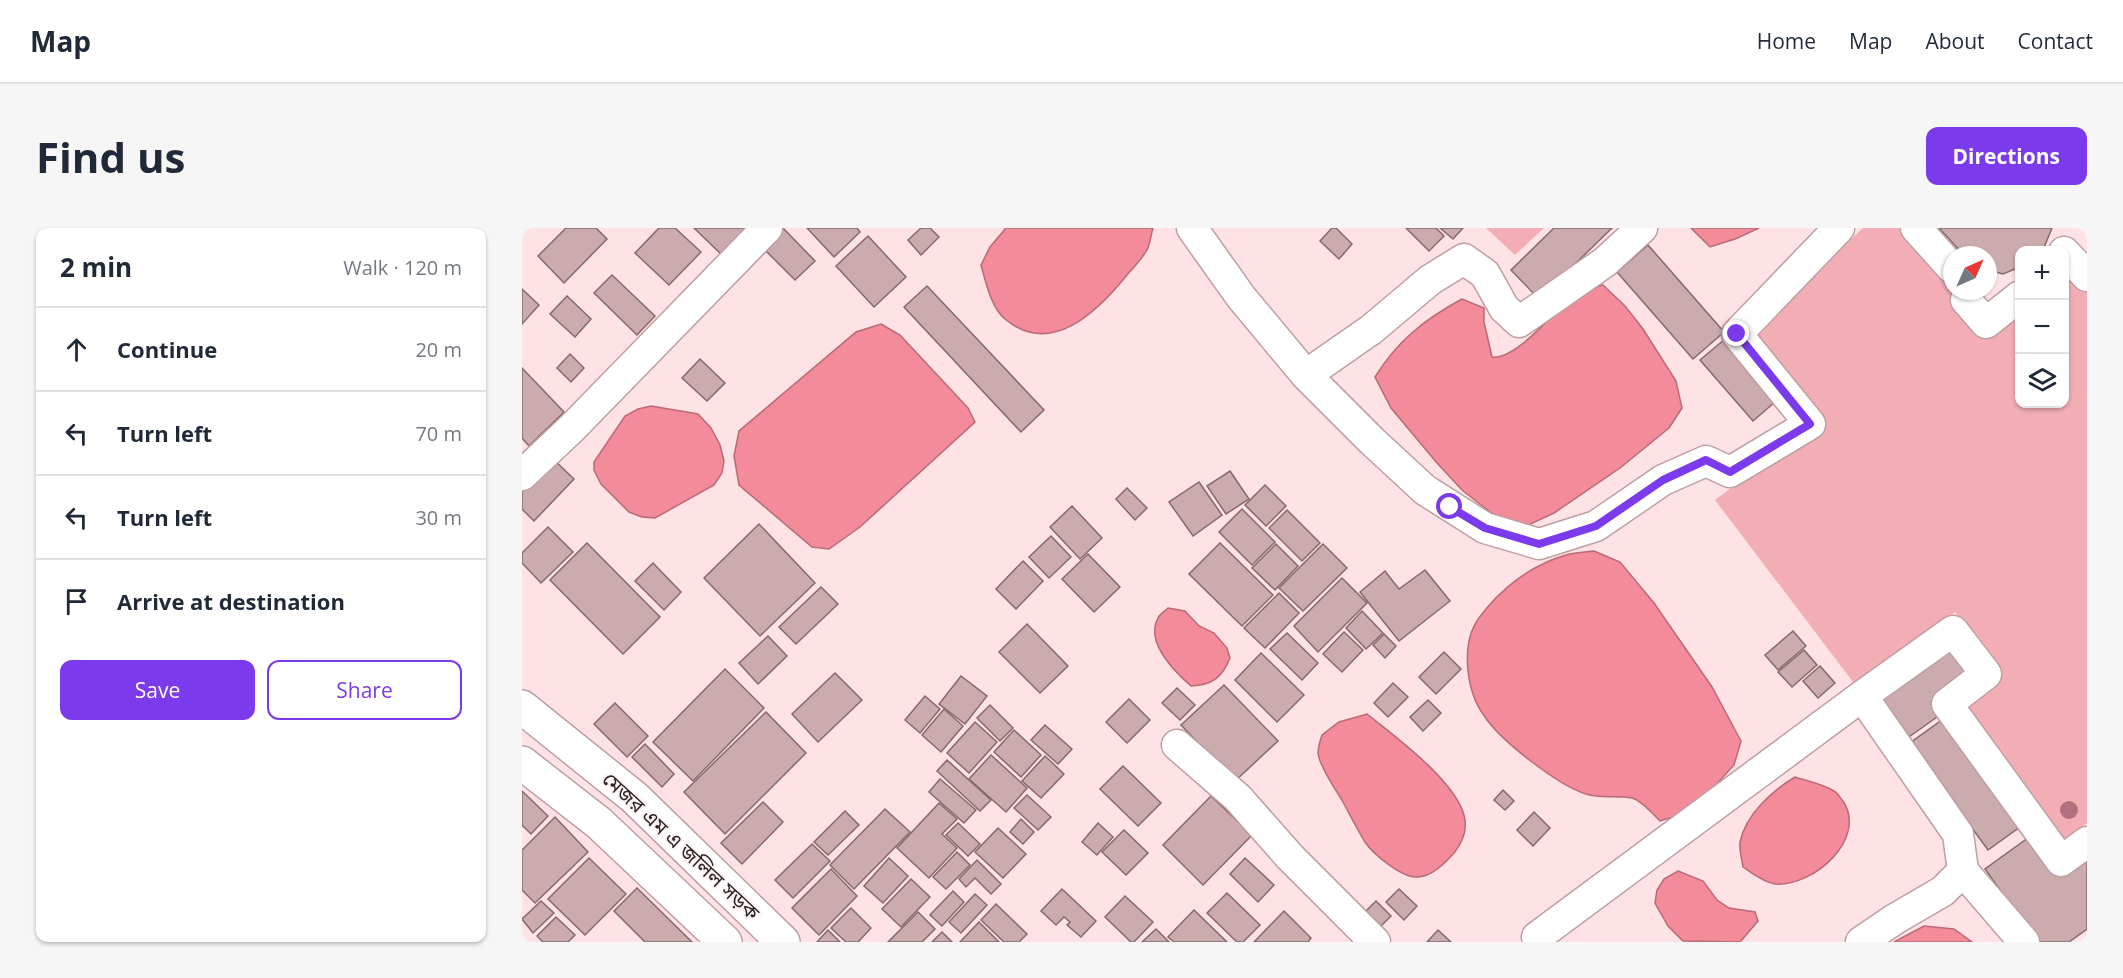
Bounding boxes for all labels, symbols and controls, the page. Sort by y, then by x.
text: Map [30,22,91,60]
text: Home [1757,27,1816,55]
text: Map [1849,27,1892,55]
text: About [1925,27,1985,55]
text: Contact [2018,27,2093,55]
button: Directions [1926,127,2087,185]
text: Find us [36,128,185,185]
north arrow [1943,246,1997,300]
map controls [2015,246,2069,408]
button: + [2015,246,2069,300]
text: 2 min [60,249,132,285]
text: Walk · 120 m [343,254,462,281]
button: − [2015,300,2069,354]
route end [1723,320,1749,346]
icon: ahead [60,333,93,366]
text: Continue [117,334,217,364]
text: 20 m [415,336,462,363]
button: layers [2015,354,2069,408]
icon: left [60,417,93,450]
text: Turn left [117,418,212,448]
text: 70 m [415,420,462,447]
route start [1436,493,1462,519]
icon: left [60,501,93,534]
text: Turn left [117,502,212,532]
text: 30 m [415,504,462,531]
icon: arrive [60,585,93,618]
text: Arrive at destination [117,586,345,616]
button: Save [60,660,255,720]
button: Share [267,660,462,720]
street label: মেজর এম এ জলিল সড়ক [597,766,766,926]

